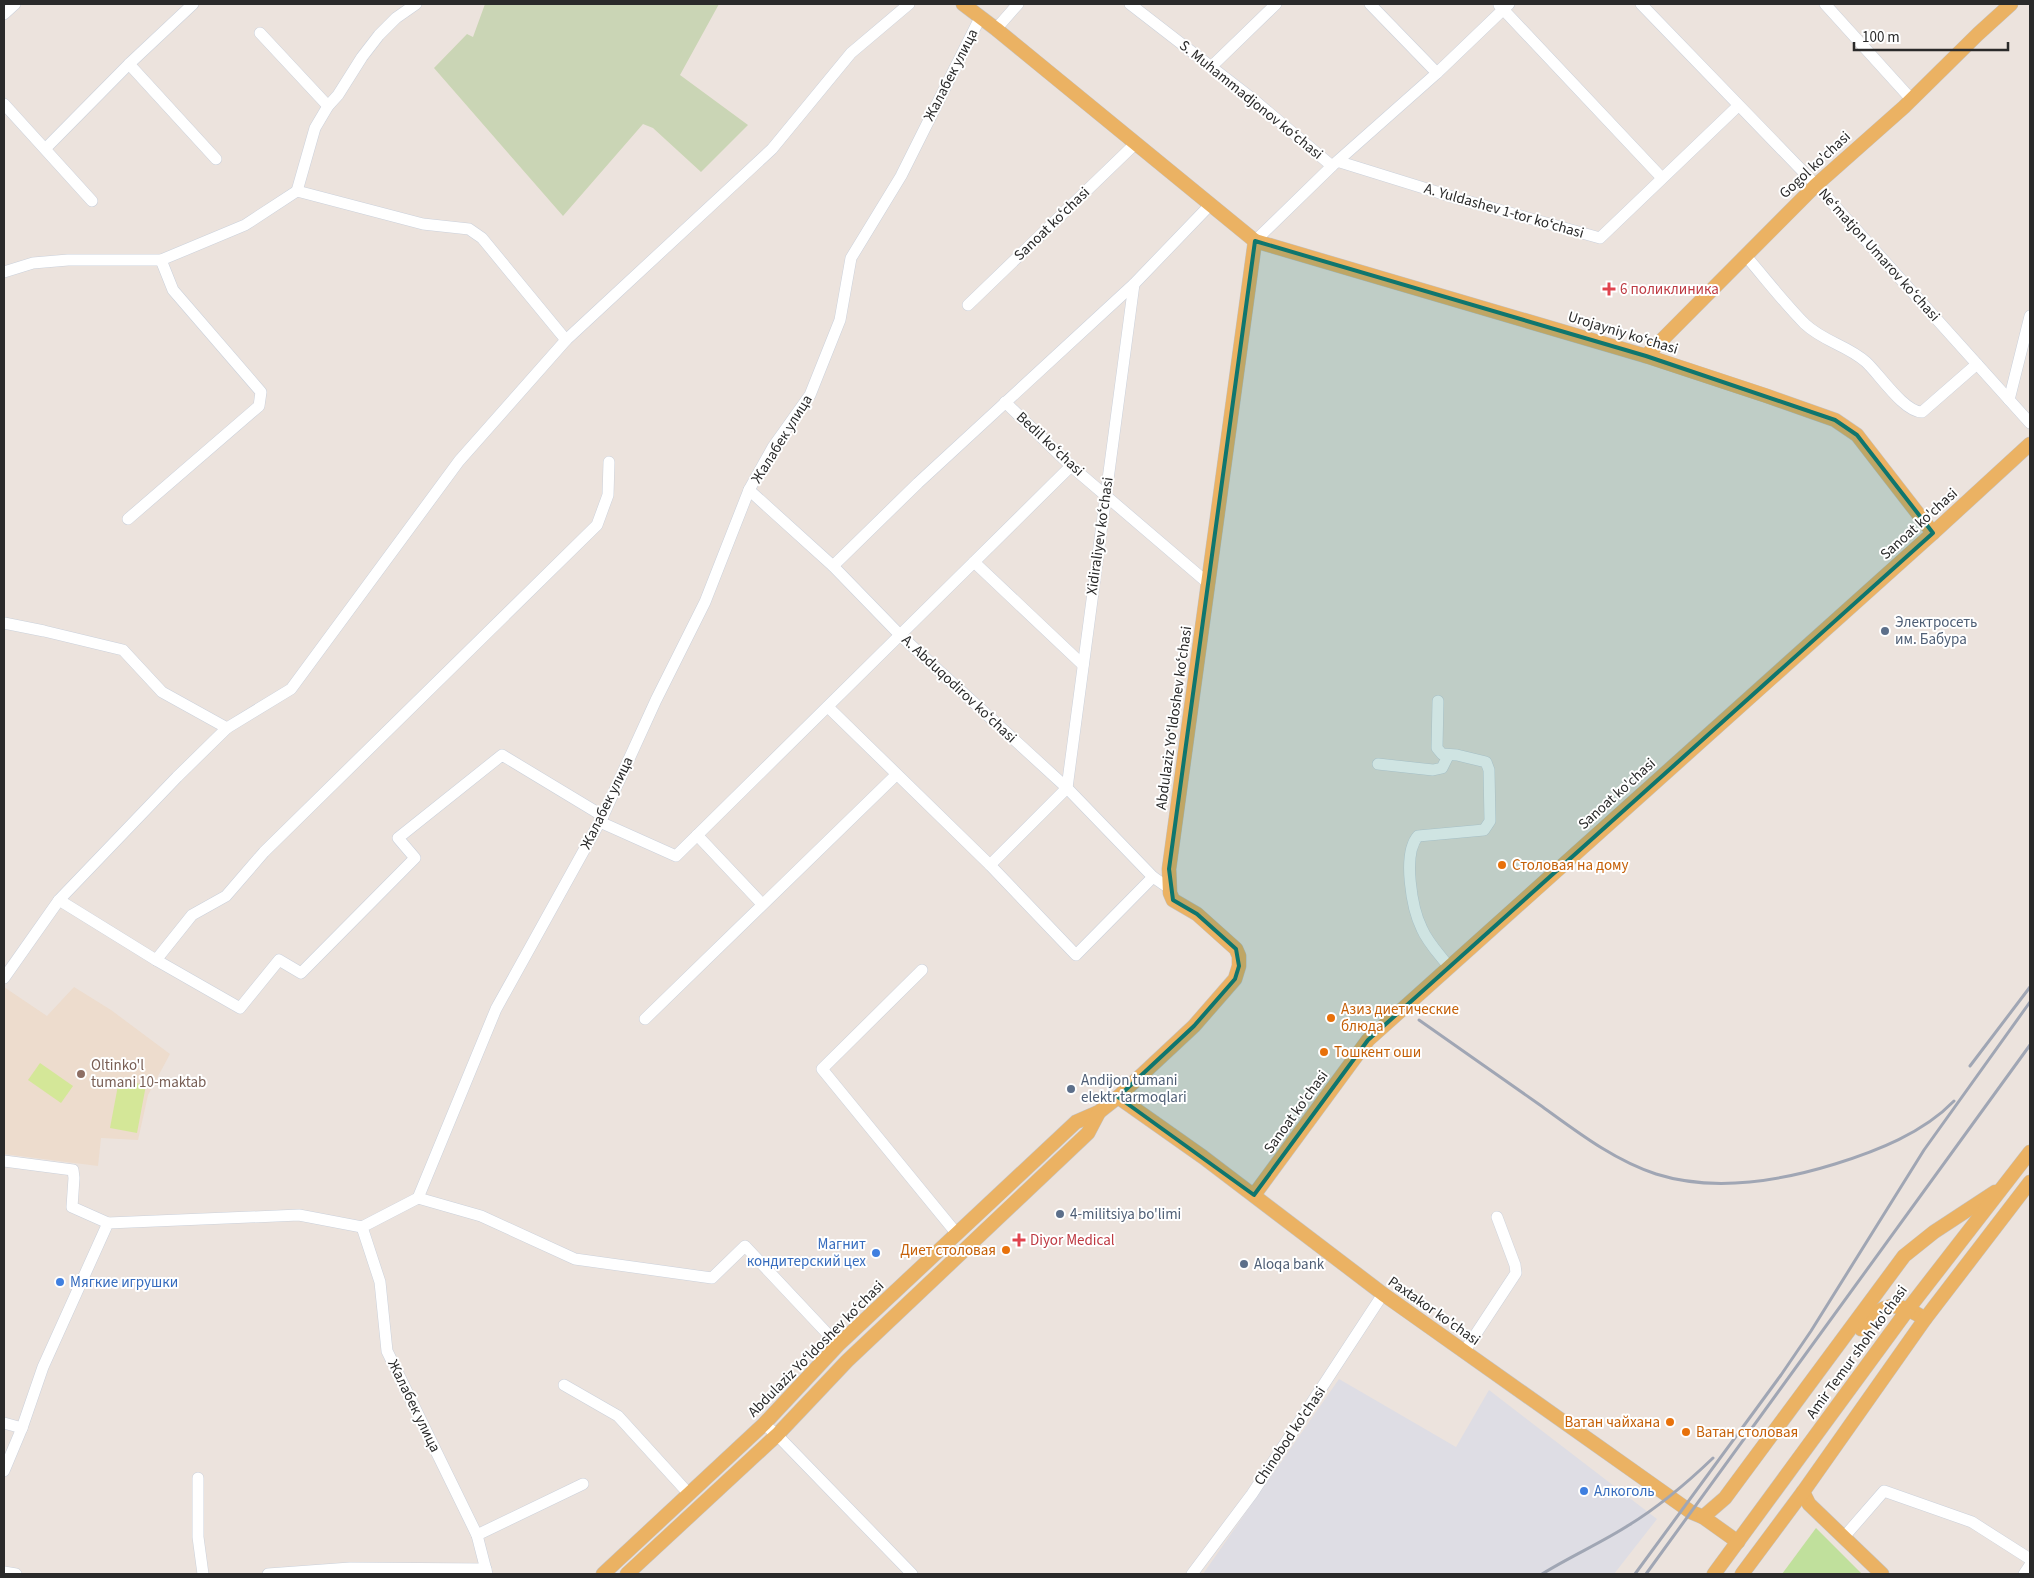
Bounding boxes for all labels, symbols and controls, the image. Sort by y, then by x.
scale bar [1854,20,2008,52]
street label: Жалабек улица [919,25,983,125]
text: 100 m [1862,27,1900,48]
street label: S. Muhammadjonov koʻchasi [1175,35,1327,165]
street label: Gogol ko'chasi [1775,126,1855,204]
street label: A. Yuldashev 1-tor koʻchasi [1422,178,1586,244]
street label: Sanoat koʻchasi [1009,182,1095,266]
street label: Neʻmatjon Umarov koʻchasi [1813,184,1945,326]
place label: 6 поликлиника [1620,279,1719,300]
marker: 6 поликлиника [1602,282,1616,296]
street label: Urоjayniy koʻchasi [1565,306,1681,360]
street label: Жалабек улица [746,391,818,487]
street label: Bedil koʻchasi [1011,407,1089,481]
street label: Xidiraliyev koʻchasi [1081,476,1119,596]
street label: Sanoat ko'chasi [1876,483,1962,565]
place label: Электросеть им. Бабура [1895,612,1977,650]
street label: Abdulaziz Yoʻldoshev koʻchasi [1151,625,1197,811]
marker: Электросеть им. Бабура [1879,625,1891,637]
street label: A. Abduqodirov koʻchasi [897,630,1021,748]
street label: Жалабек улица [575,753,639,853]
street label: Sanoat ko'chasi [1574,753,1660,835]
place label: Столовая на дому [1512,855,1629,876]
marker: Столовая на дому [1496,859,1508,871]
place label: Азиз диетические блюда [1341,999,1459,1037]
marker: Азиз диетические блюда [1325,1012,1337,1024]
place label: Тошкент оши [1334,1042,1421,1063]
marker: Тошкент оши [1318,1046,1330,1058]
place label: Oltinko'l tumani 10-maktab [91,1055,206,1093]
street label: Sanoat ko'chasi [1259,1066,1333,1158]
marker: Oltinko'l tumani 10-maktab [75,1068,87,1080]
place label: Andijon tumani elektr tarmoqlari [1081,1070,1187,1108]
marker: Andijon tumani elektr tarmoqlari [1065,1083,1077,1095]
place label: 4-militsiya bo'limi [1070,1204,1181,1225]
marker: 4-militsiya bo'limi [1054,1208,1066,1220]
place label: Diyor Medical [1030,1230,1115,1251]
marker: Diyor Medical [1012,1233,1026,1247]
place label: Магнит кондитерский цех [747,1234,866,1272]
place label: Диет столовая [900,1240,996,1261]
marker: Диет столовая [1000,1244,1012,1256]
marker: Магнит кондитерский цех [870,1247,882,1259]
place label: Aloqa bank [1254,1254,1325,1275]
marker: Aloqa bank [1238,1258,1250,1270]
street label: Paxtakor ko'chasi [1384,1271,1484,1351]
place label: Мягкие игрушки [70,1272,178,1293]
marker: Мягкие игрушки [54,1276,66,1288]
street label: Abdulaziz Yoʻldoshev koʻchasi [743,1276,889,1422]
street label: Amir Temur shoh ko'chasi [1801,1281,1913,1423]
street label: Жалабек улица [382,1356,446,1456]
street label: Chinobod ko'chasi [1249,1382,1331,1490]
place label: Ватан чайхана [1564,1412,1660,1433]
marker: Ватан чайхана [1664,1416,1676,1428]
place label: Ватан столовая [1696,1422,1798,1443]
marker: Ватан столовая [1680,1426,1692,1438]
place label: Алкоголь [1594,1481,1655,1502]
marker: Алкоголь [1578,1485,1590,1497]

